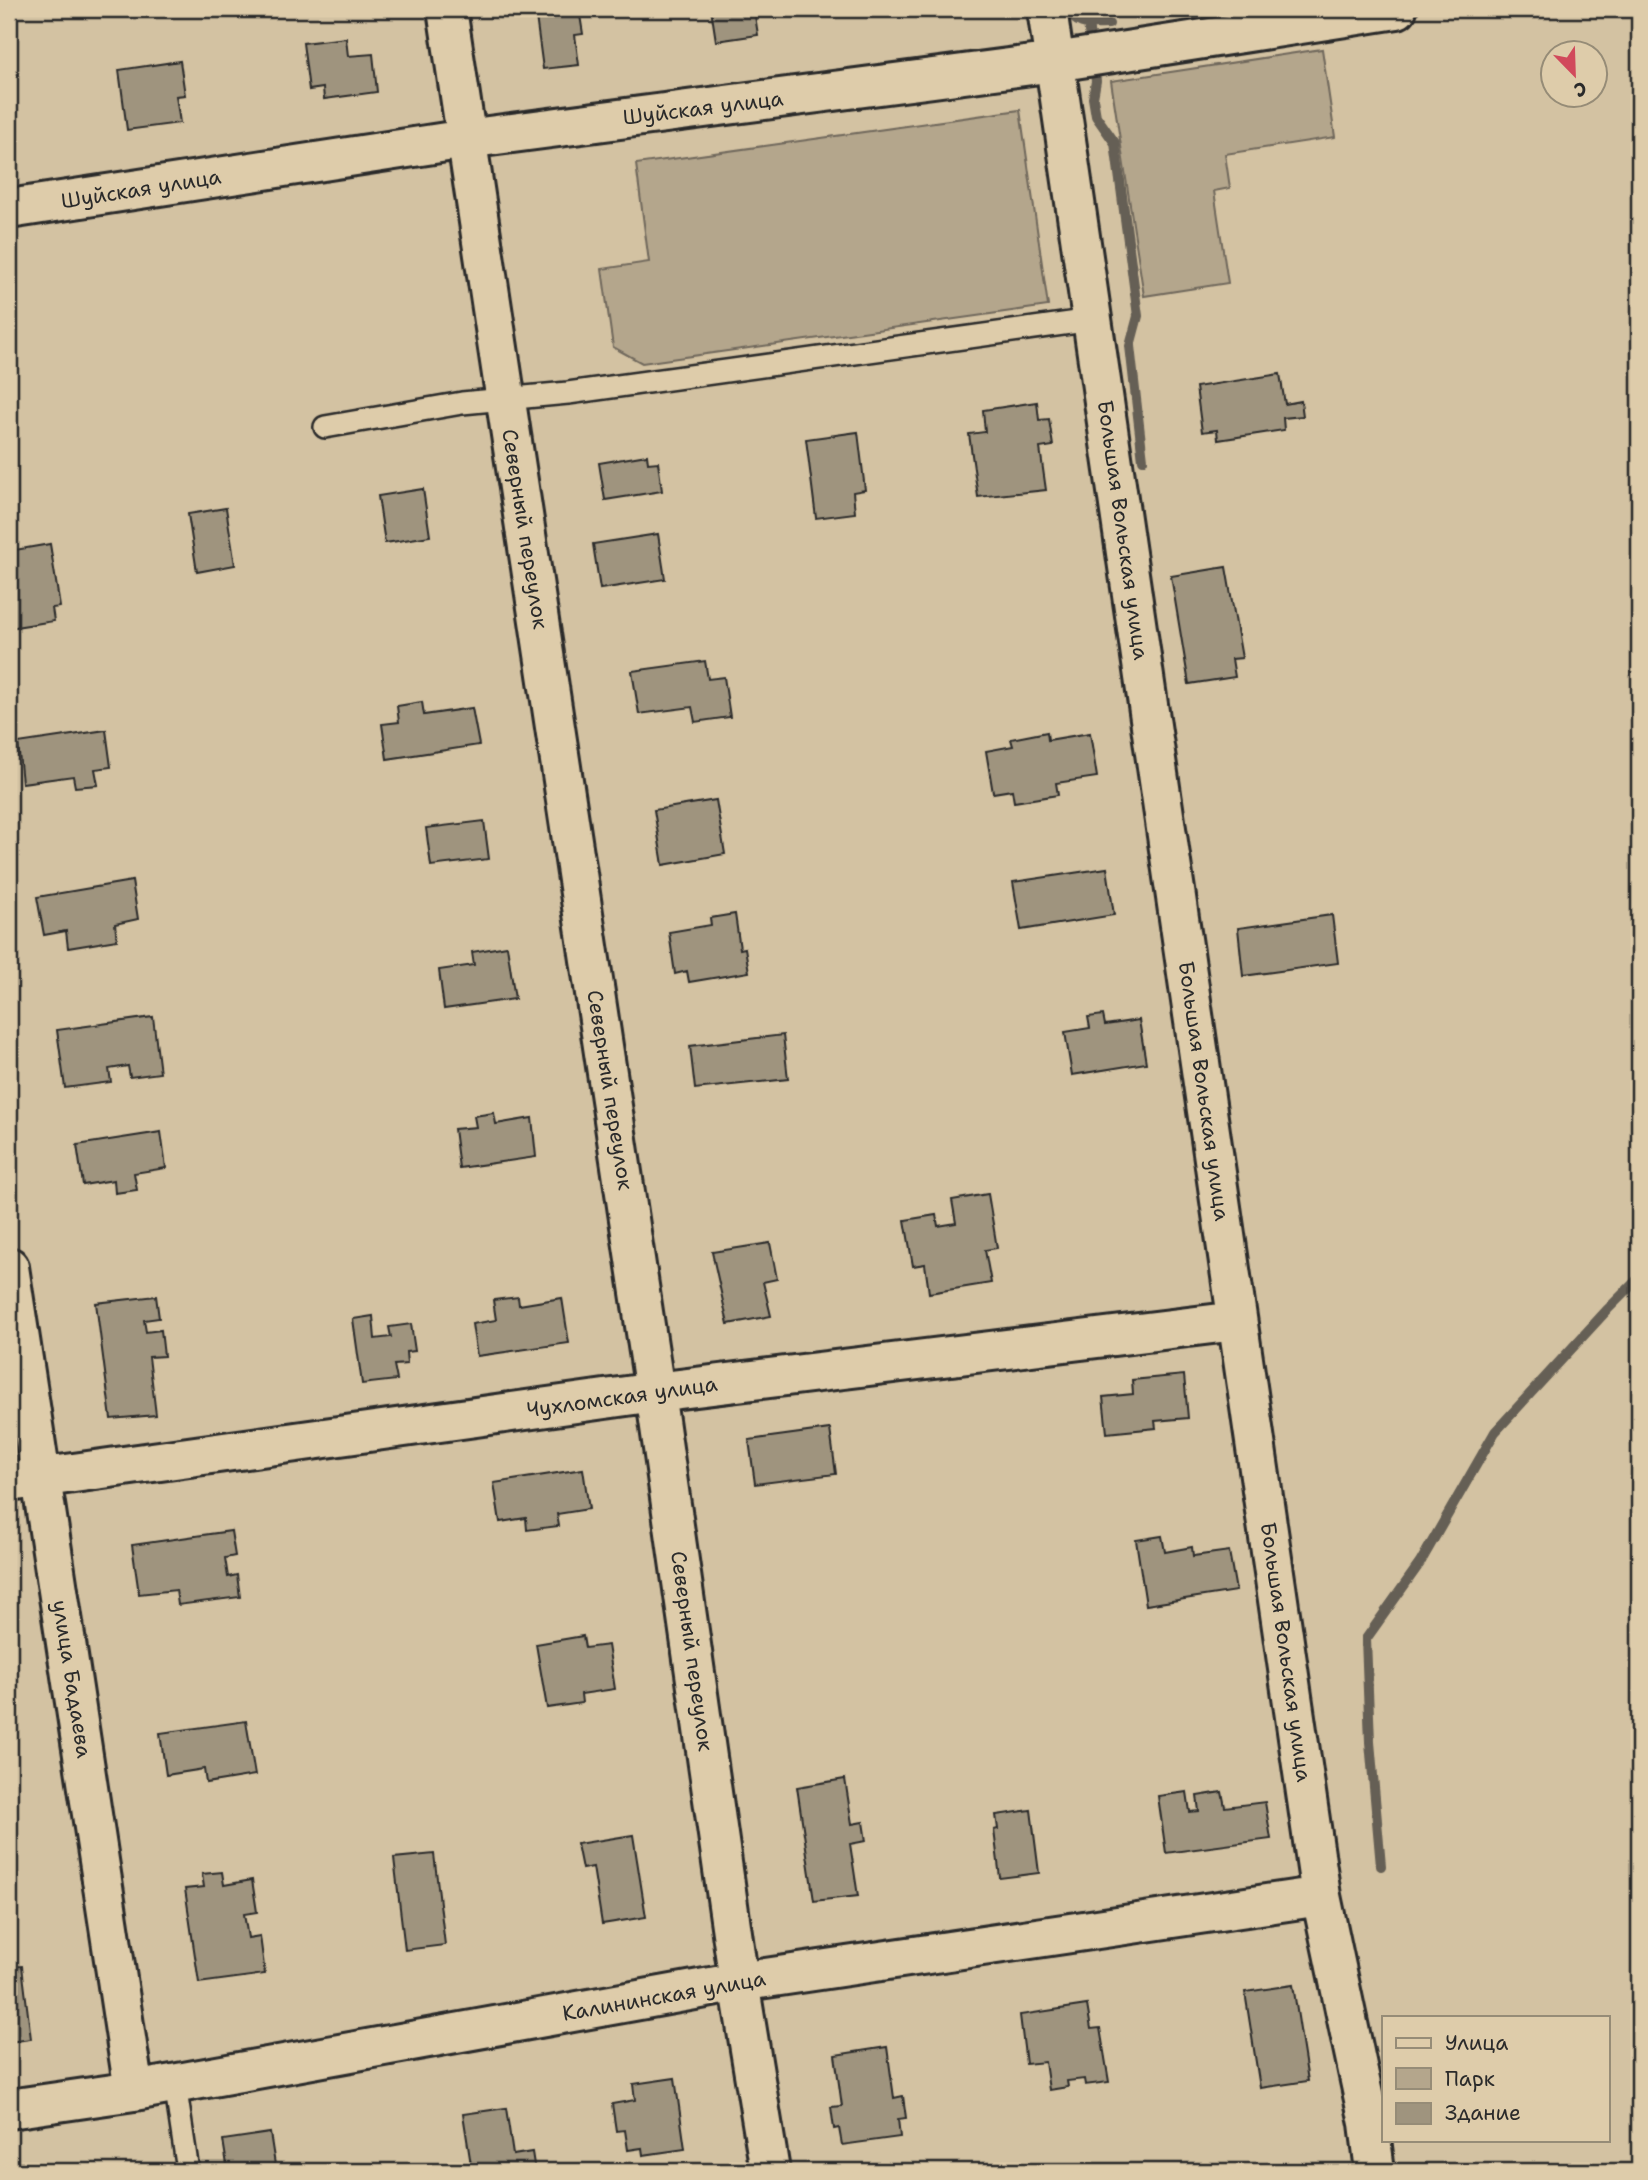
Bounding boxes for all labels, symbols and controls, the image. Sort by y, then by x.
north arrow [1540,38,1610,108]
text: С [1570,75,1591,103]
street label: Шуйская улица [621,84,785,132]
street label: Шуйская улица [59,163,223,215]
street label: Большая Вольская улица [1091,398,1155,662]
street label: Северный переулок [495,427,555,631]
street label: Большая Вольская улица [1172,959,1236,1223]
street label: Северный переулок [580,988,640,1192]
street label: Чухломская улица [525,1370,719,1424]
street label: Большая Вольская улица [1254,1520,1318,1784]
street label: Северный переулок [664,1549,720,1753]
street label: улица Бадаева [46,1598,98,1760]
street label: Калининская улица [560,1964,768,2028]
legend [1382,2016,1610,2142]
text: Улица [1445,2029,1508,2057]
text: Парк [1445,2065,1495,2093]
text: Здание [1445,2099,1521,2127]

